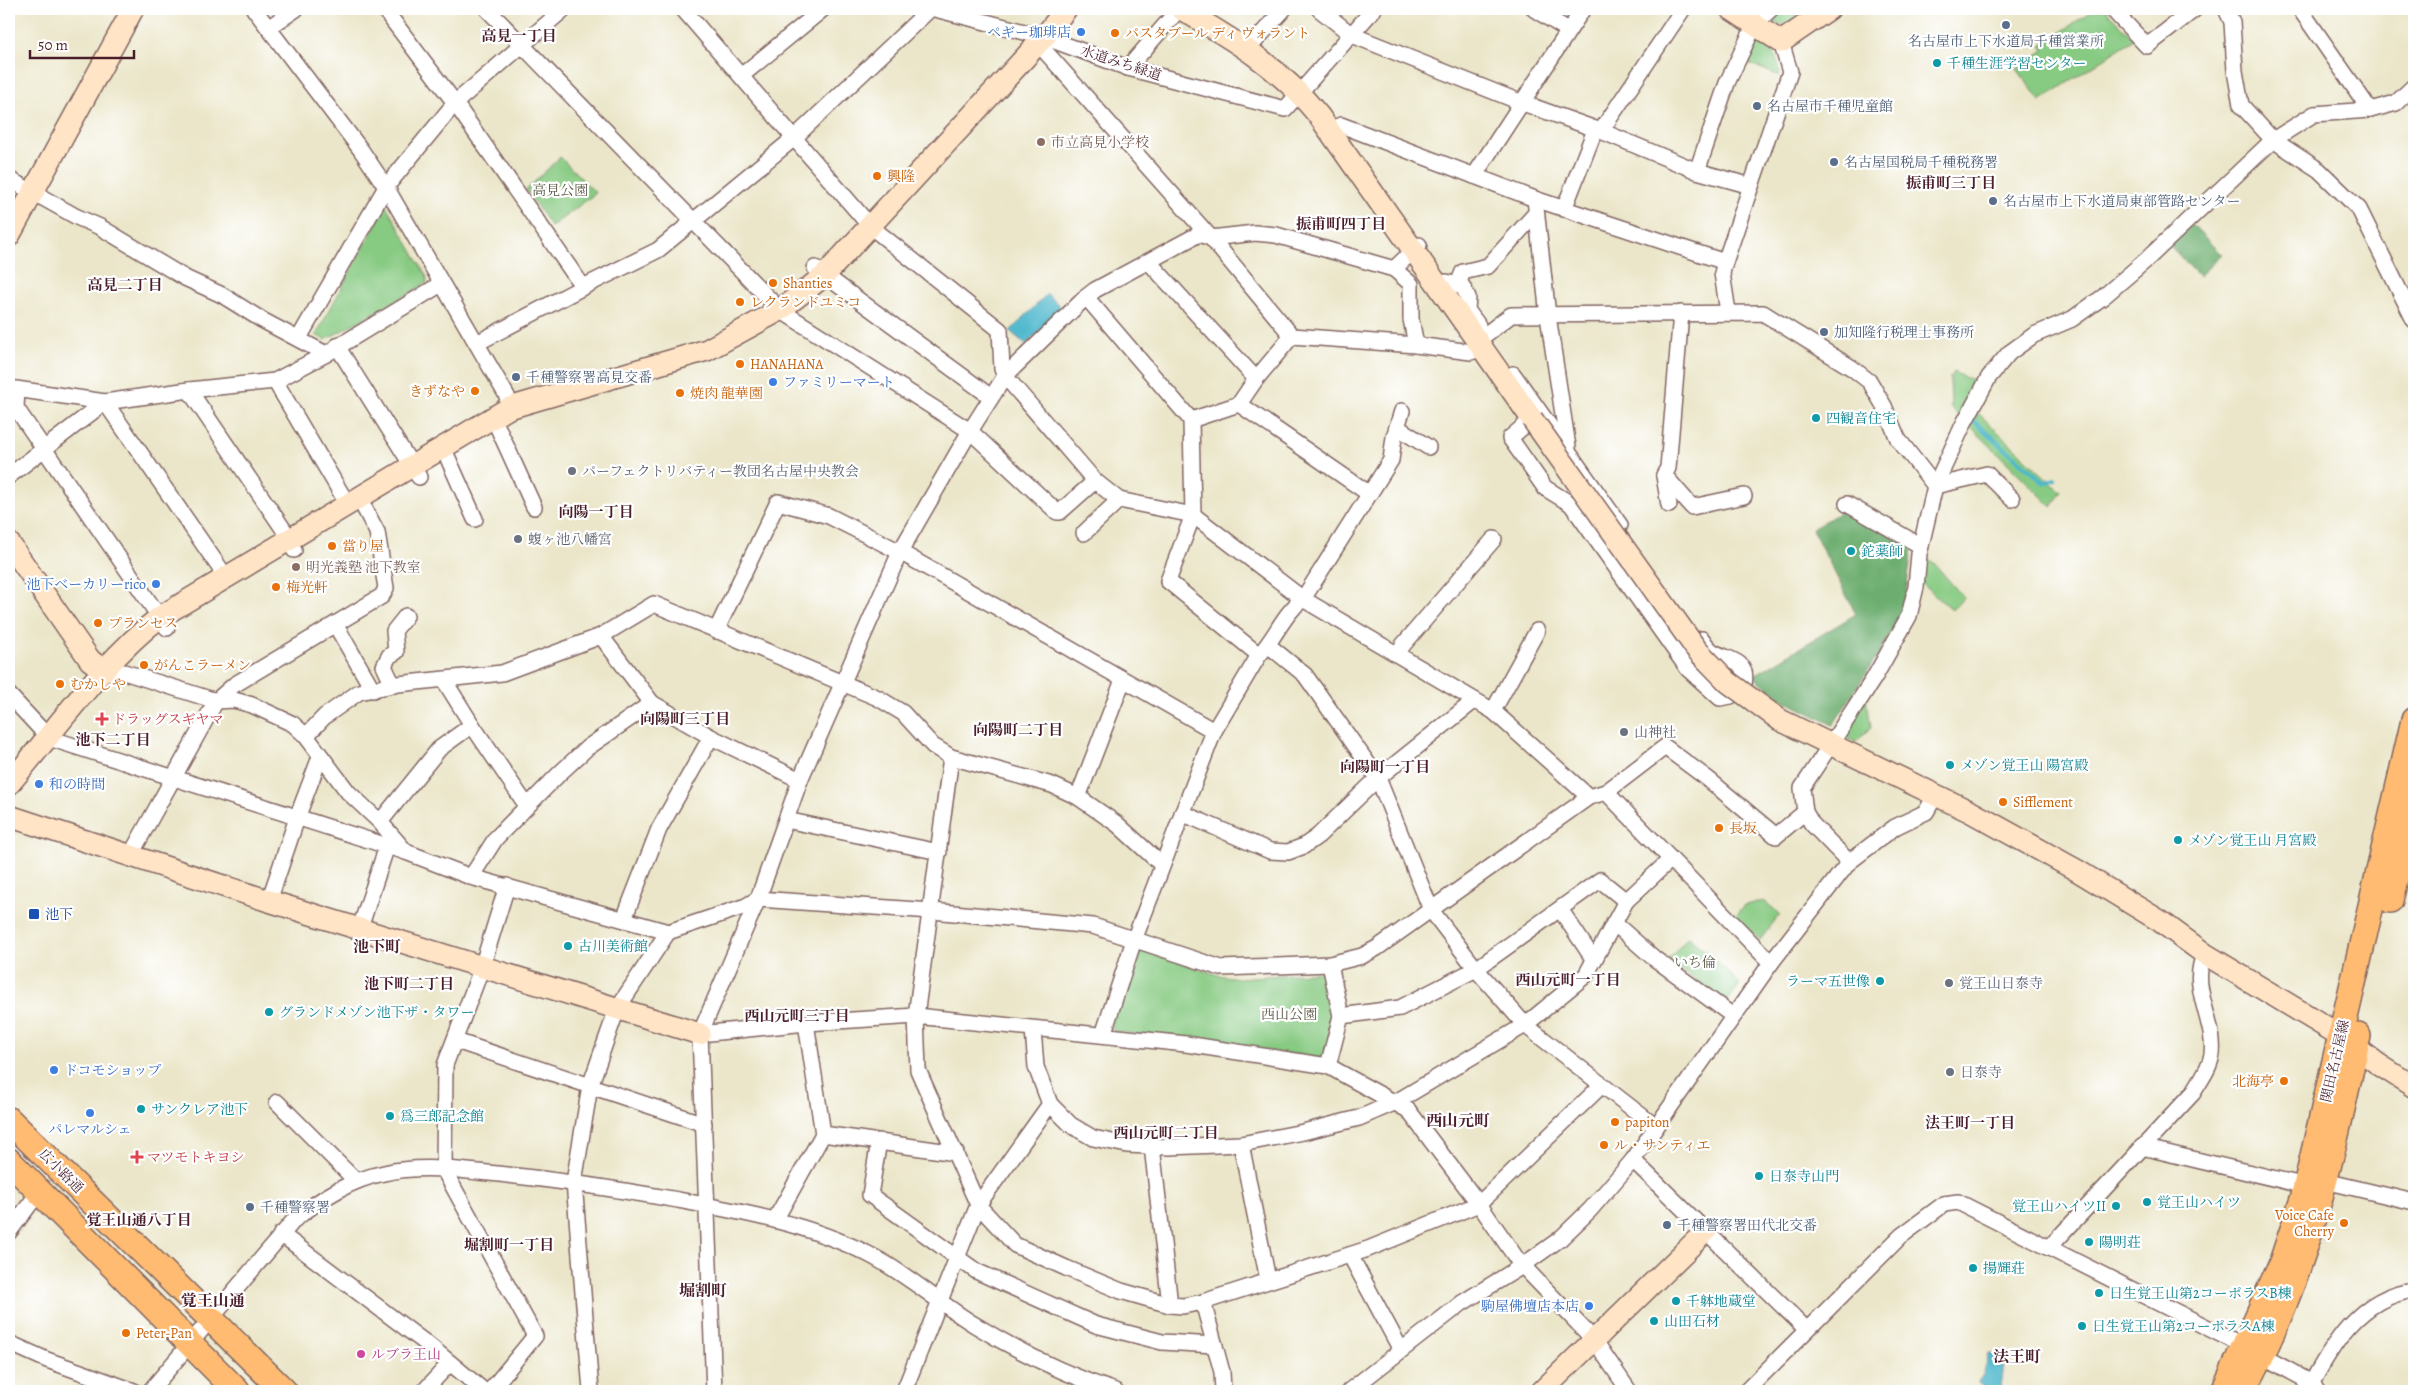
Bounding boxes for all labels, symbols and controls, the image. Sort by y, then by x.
marker: 名古屋市上下水道局千種営業所 [2000,19,2012,31]
place label: ペギー珈琲店 [987,23,1071,42]
place label: パスタブール ディ ヴォラント [1125,24,1310,43]
district label: 高見一丁目 [481,26,557,46]
marker: ペギー珈琲店 [1075,26,1087,38]
marker: パスタブール ディ ヴォラント [1109,27,1121,39]
scale bar [30,28,134,60]
place label: 名古屋市上下水道局千種営業所 [1908,32,2104,51]
text: 50 m [38,35,68,55]
street label: 水道みち緑道 [1078,41,1164,85]
place label: 千種生涯学習センター [1947,54,2086,73]
marker: 千種生涯学習センター [1931,57,1943,69]
place label: 名古屋市千種児童館 [1767,97,1893,116]
marker: 名古屋市千種児童館 [1751,100,1763,112]
place label: 市立高見小学校 [1051,133,1149,152]
marker: 市立高見小学校 [1035,136,1047,148]
place label: 名古屋国税局千種税務署 [1844,153,1998,172]
marker: 名古屋国税局千種税務署 [1828,156,1840,168]
place label: 興隆 [887,167,915,186]
marker: 興隆 [871,170,883,182]
district label: 振甫町三丁目 [1906,173,1996,193]
park label: 高見公園 [532,181,588,200]
place label: 名古屋市上下水道局東部管路センター [2003,192,2240,211]
marker: 名古屋市上下水道局東部管路センター [1987,195,1999,207]
district label: 振甫町四丁目 [1296,214,1386,234]
place label: Shanties [783,274,832,293]
district label: 高見二丁目 [87,275,163,295]
marker: Shanties [767,277,779,289]
place label: レクランドユミコ [750,293,861,312]
marker: レクランドユミコ [734,296,746,308]
place label: 加知隆行税理士事務所 [1834,323,1974,342]
marker: 加知隆行税理士事務所 [1818,326,1830,338]
place label: HANAHANA [750,355,824,374]
marker: HANAHANA [734,358,746,370]
place label: 千種警察署高見交番 [526,368,652,387]
marker: 千種警察署高見交番 [510,371,522,383]
place label: ファミリーマート [783,373,895,392]
marker: ファミリーマート [767,376,779,388]
place label: きずなや [409,382,465,401]
place label: 焼肉 龍華園 [690,384,763,403]
marker: きずなや [469,385,481,397]
marker: 焼肉 龍華園 [674,387,686,399]
place label: 四観音住宅 [1826,409,1896,428]
marker: 四観音住宅 [1810,412,1822,424]
place label: パーフェクトリバティー教団名古屋中央教会 [582,462,859,481]
marker: パーフェクトリバティー教団名古屋中央教会 [566,465,578,477]
district label: 向陽一丁目 [558,502,634,522]
place label: 蝮ヶ池八幡宮 [528,530,612,549]
marker: 蝮ヶ池八幡宮 [512,533,524,545]
place label: 當り屋 [342,537,384,556]
marker: 當り屋 [326,540,338,552]
place label: 鉈薬師 [1861,542,1903,561]
marker: 鉈薬師 [1845,545,1857,557]
place label: 明光義塾 池下教室 [306,558,421,577]
marker: 明光義塾 池下教室 [290,561,302,573]
place label: 池下ベーカリーrico [26,575,146,594]
marker: 池下ベーカリーrico [150,578,162,590]
place label: 梅光軒 [286,578,328,597]
marker: 梅光軒 [270,581,282,593]
place label: プランセス [108,614,178,633]
marker: プランセス [92,617,104,629]
place label: がんこラーメン [154,656,251,675]
marker: がんこラーメン [138,659,150,671]
place label: むかしや [70,675,126,694]
marker: むかしや [54,678,66,690]
district label: 向陽町三丁目 [640,709,730,729]
place label: ドラッグスギヤマ [112,710,224,729]
marker: ドラッグスギヤマ [96,713,108,725]
district label: 向陽町二丁目 [973,720,1063,740]
place label: 山神社 [1634,723,1676,742]
marker: 山神社 [1618,726,1630,738]
district label: 池下二丁目 [75,730,151,750]
place label: メゾン覚王山 陽宮殿 [1960,756,2088,775]
district label: 向陽町一丁目 [1340,757,1430,777]
marker: メゾン覚王山 陽宮殿 [1944,759,1956,771]
place label: 和の時間 [49,775,105,794]
marker: 和の時間 [33,778,45,790]
place label: Sifflement [2013,793,2073,812]
marker: Sifflement [1997,796,2009,808]
place label: 長坂 [1729,819,1757,838]
marker: 長坂 [1713,822,1725,834]
place label: メゾン覚王山 月宮殿 [2188,831,2316,850]
marker: メゾン覚王山 月宮殿 [2172,834,2184,846]
place label: 池下 [45,905,73,924]
marker: 池下 [27,907,41,921]
district label: 池下町 [353,936,401,958]
place label: 古川美術館 [578,937,648,956]
marker: 古川美術館 [562,940,574,952]
park label: いち倫 [1674,953,1716,972]
district label: 西山元町一丁目 [1515,970,1621,990]
place label: ラーマ五世像 [1786,972,1870,991]
district label: 池下町二丁目 [364,974,454,994]
place label: 覚王山日泰寺 [1959,974,2043,993]
marker: ラーマ五世像 [1874,975,1886,987]
marker: 覚王山日泰寺 [1943,977,1955,989]
place label: グランドメゾン池下ザ・タワー [279,1003,474,1022]
park label: 西山公園 [1261,1005,1317,1024]
marker: グランドメゾン池下ザ・タワー [263,1006,275,1018]
district label: 西山元町三丁目 [744,1006,850,1026]
street label: 関田名古屋線 [2316,1018,2354,1104]
place label: ドコモショップ [64,1061,161,1080]
place label: 日泰寺 [1960,1063,2002,1082]
marker: ドコモショップ [48,1064,60,1076]
marker: 日泰寺 [1944,1066,1956,1078]
place label: 北海亭 [2232,1072,2274,1091]
marker: 北海亭 [2278,1075,2290,1087]
place label: サンクレア池下 [151,1100,248,1119]
marker: サンクレア池下 [135,1103,147,1115]
marker: パレマルシェ [84,1107,96,1119]
place label: 爲三郎記念館 [400,1107,484,1126]
marker: 爲三郎記念館 [384,1110,396,1122]
district label: 西山元町 [1426,1110,1490,1132]
place label: papiton [1625,1113,1670,1132]
district label: 法王町一丁目 [1925,1113,2015,1133]
marker: papiton [1609,1116,1621,1128]
place label: パレマルシェ [48,1120,132,1139]
district label: 西山元町二丁目 [1113,1123,1219,1143]
place label: ル・サンティエ [1614,1136,1710,1155]
marker: ル・サンティエ [1598,1139,1610,1151]
street label: 広小路通 [34,1144,88,1198]
place label: マツモトキヨシ [147,1148,245,1167]
marker: マツモトキヨシ [131,1151,143,1163]
place label: 日泰寺山門 [1769,1167,1839,1186]
marker: 日泰寺山門 [1753,1170,1765,1182]
place label: 覚王山ハイツ [2157,1193,2241,1212]
marker: 覚王山ハイツ [2141,1196,2153,1208]
place label: 覚王山ハイツII [2012,1197,2106,1216]
place label: 千種警察署 [260,1198,330,1217]
marker: 覚王山ハイツII [2110,1200,2122,1212]
marker: 千種警察署 [244,1201,256,1213]
place label: Voice Cafe Cherry [2274,1206,2335,1241]
district label: 覚王山通八丁目 [86,1210,192,1230]
place label: 千種警察署田代北交番 [1677,1216,1817,1235]
marker: Voice Cafe Cherry [2338,1217,2350,1229]
marker: 千種警察署田代北交番 [1661,1219,1673,1231]
place label: 陽明荘 [2099,1233,2141,1252]
district label: 堀割町一丁目 [464,1235,554,1255]
marker: 陽明荘 [2083,1236,2095,1248]
place label: 揚輝荘 [1983,1259,2025,1278]
marker: 揚輝荘 [1967,1262,1979,1274]
district label: 堀割町 [679,1280,727,1302]
place label: 日生覚王山第2コーポラスB棟 [2109,1284,2292,1303]
marker: 日生覚王山第2コーポラスB棟 [2093,1287,2105,1299]
district label: 覚王山通 [181,1290,245,1312]
place label: 千躰地蔵堂 [1686,1292,1756,1311]
marker: 千躰地蔵堂 [1670,1295,1682,1307]
place label: 駒屋佛壇店本店 [1481,1297,1579,1316]
marker: 駒屋佛壇店本店 [1583,1300,1595,1312]
place label: 山田石材 [1664,1312,1720,1331]
marker: 山田石材 [1648,1315,1660,1327]
place label: 日生覚王山第2コーポラスA棟 [2092,1317,2274,1336]
marker: 日生覚王山第2コーポラスA棟 [2076,1320,2088,1332]
place label: Peter-Pan [136,1324,192,1343]
marker: Peter-Pan [120,1327,132,1339]
place label: ルブラ王山 [371,1345,441,1364]
district label: 法王町 [1993,1346,2041,1368]
marker: ルブラ王山 [355,1348,367,1360]

